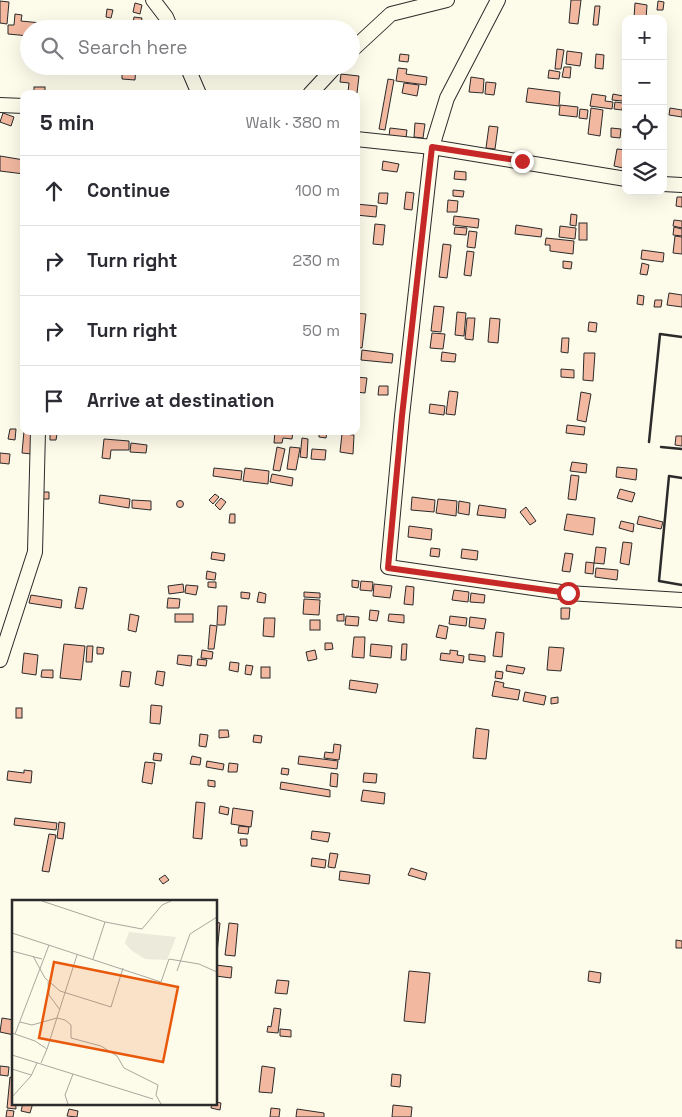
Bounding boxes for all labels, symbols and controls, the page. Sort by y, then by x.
map controls [622,15,667,195]
button: + [622,15,667,60]
search box [20,20,360,75]
icon: search [38,34,66,62]
text: Search here [78,35,188,60]
button: − [622,60,667,105]
button: locate [622,105,667,150]
text: 5 min [40,109,94,136]
text: Walk · 380 m [245,112,340,133]
route end [511,150,534,173]
button: layers [622,150,667,195]
icon: ahead [40,177,68,205]
text: Continue [87,178,170,203]
text: 100 m [295,180,340,201]
icon: right [40,247,68,275]
text: Turn right [87,248,177,273]
text: 230 m [293,250,340,271]
icon: right [40,317,68,345]
text: Turn right [87,318,177,343]
text: 50 m [302,320,340,341]
icon: arrive [40,387,68,415]
text: Arrive at destination [87,388,275,413]
route start [557,582,580,605]
inset map [12,900,218,1104]

